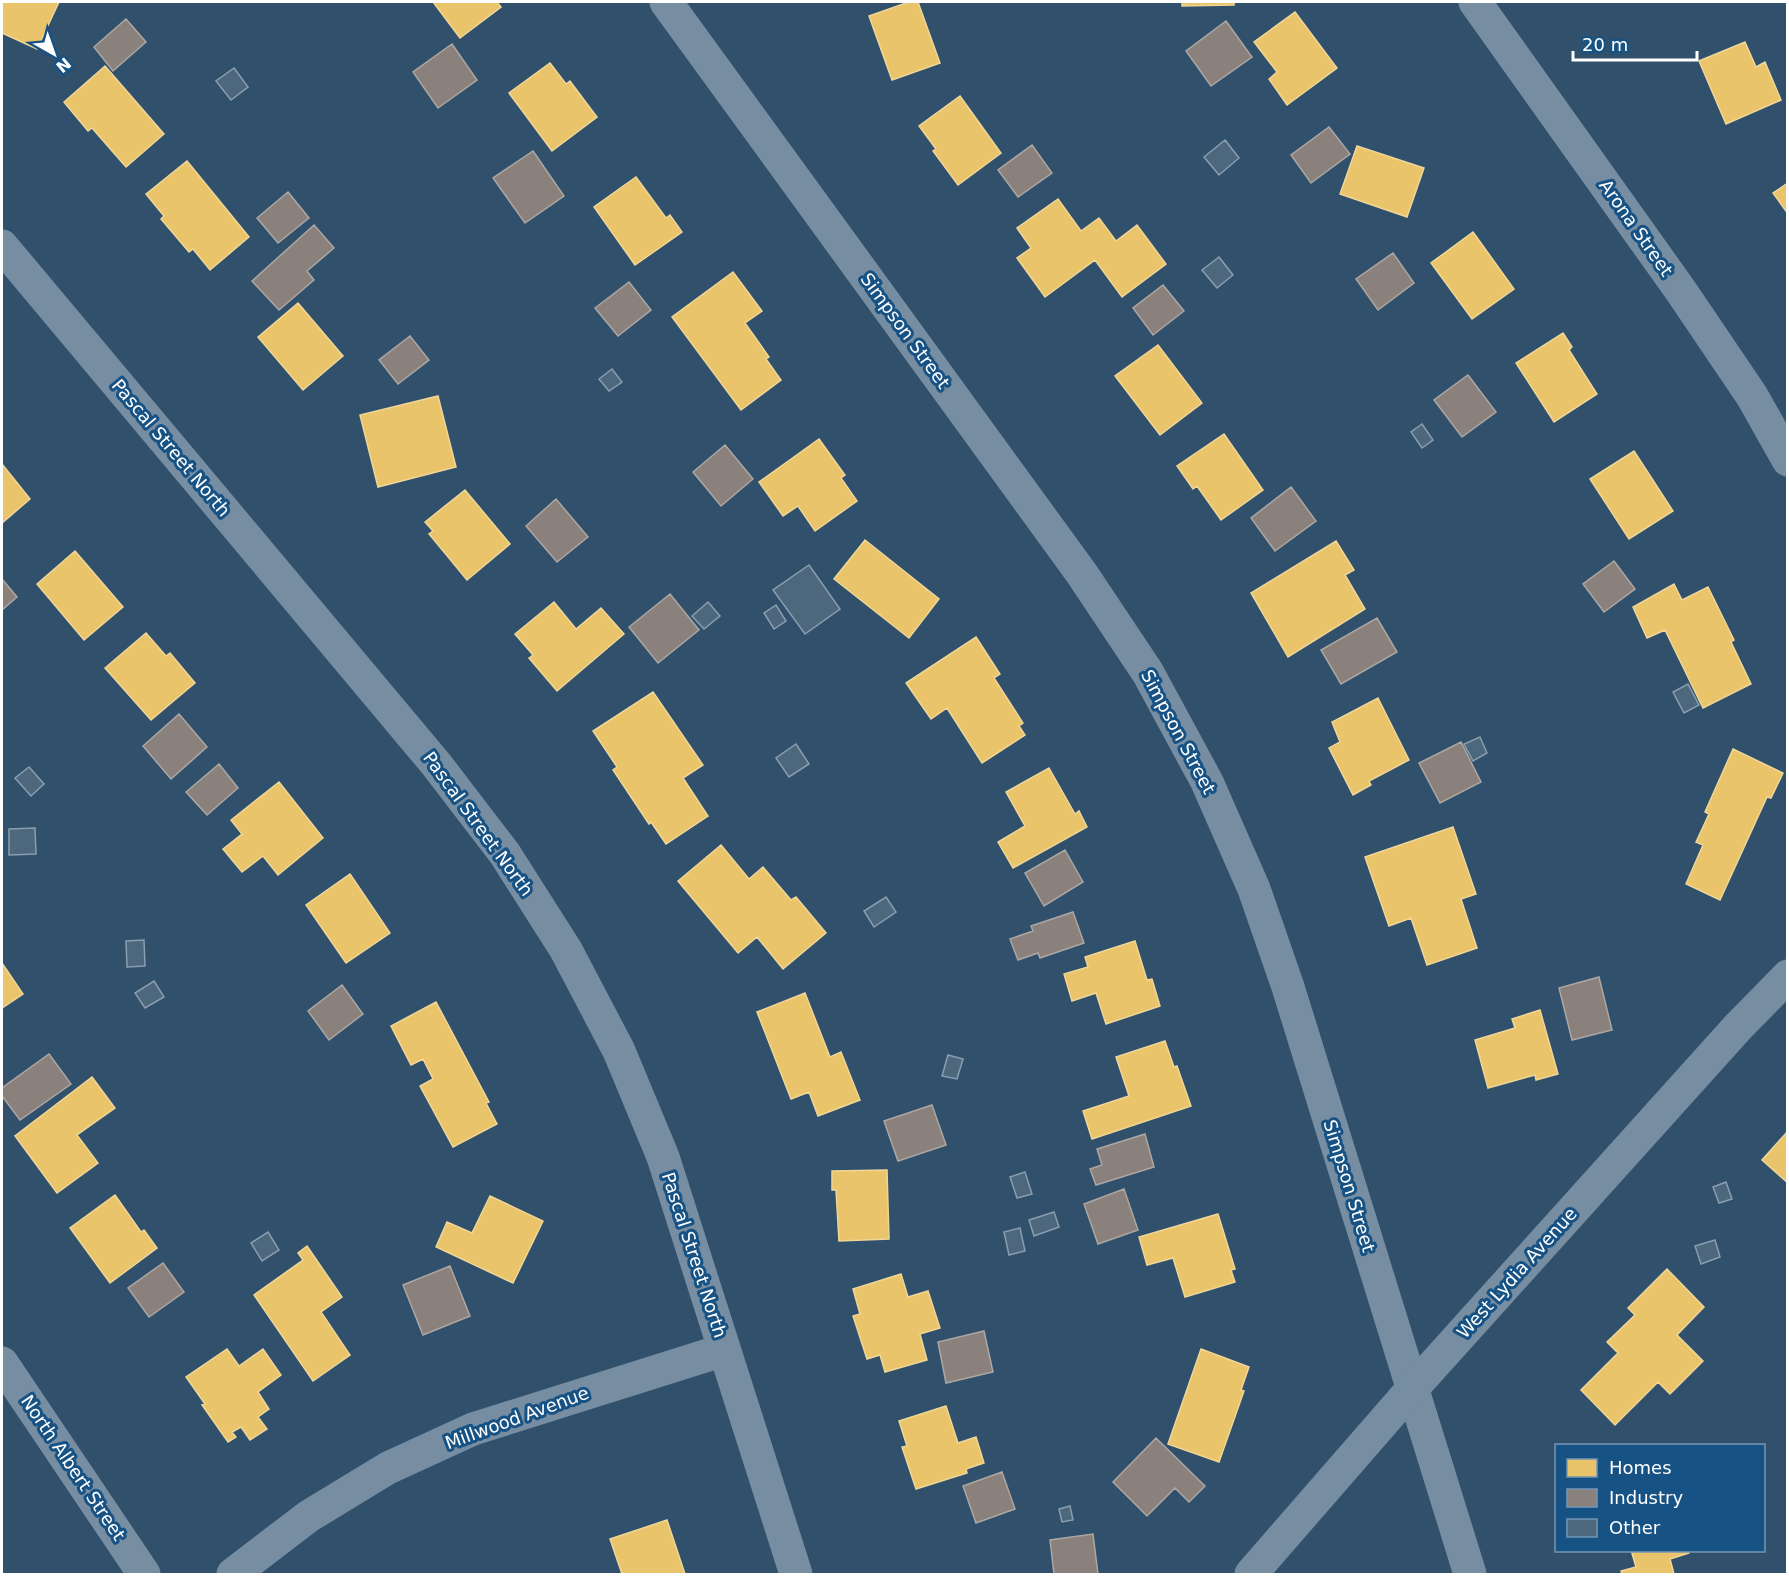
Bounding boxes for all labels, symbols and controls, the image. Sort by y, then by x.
north arrow [24,24,84,84]
scale bar [1573,24,1698,62]
text: 20 m [1582,34,1628,55]
text: N [52,54,75,77]
street label: Arona Street [1595,175,1677,280]
street label: Simpson Street [856,269,954,393]
street label: Pascal Street North [108,375,235,521]
street label: Simpson Street [1137,666,1220,797]
street label: Pascal Street North [419,748,538,900]
street label: Simpson Street [1319,1117,1380,1255]
street label: Pascal Street North [658,1169,731,1340]
street label: West Lydia Avenue [1452,1203,1581,1343]
street label: Millwood Avenue [442,1382,592,1453]
street label: North Albert Street [17,1391,130,1544]
legend [1555,1444,1765,1552]
text: Homes [1609,1457,1672,1478]
text: Industry [1609,1487,1683,1508]
text: Other [1609,1517,1661,1538]

